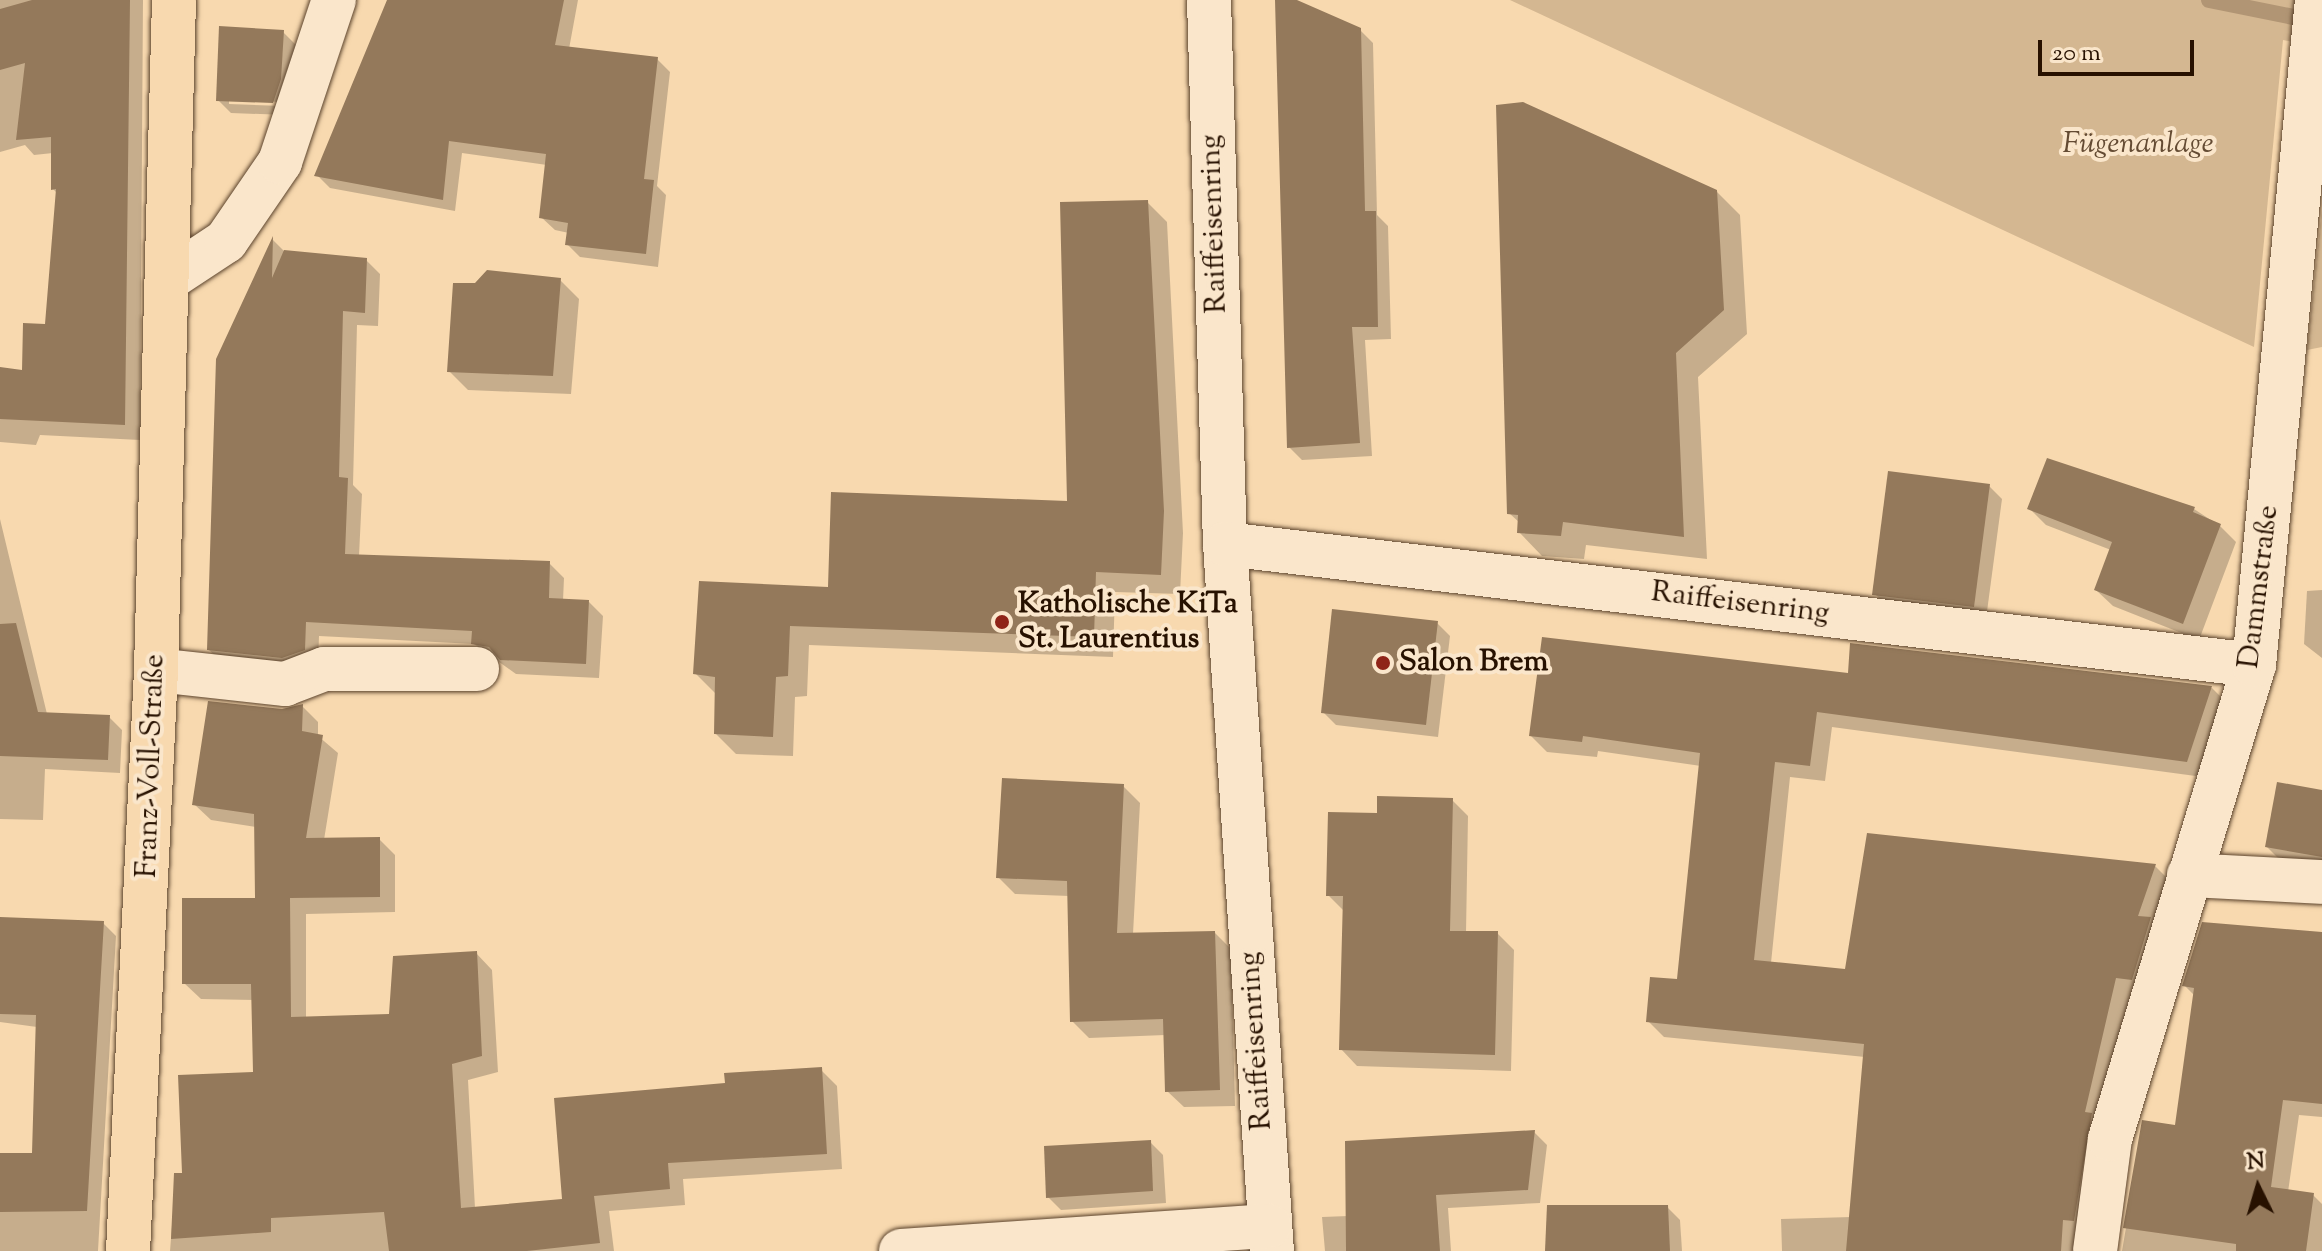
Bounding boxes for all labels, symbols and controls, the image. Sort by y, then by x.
scale bar [2042,24,2198,74]
text: 20 m [2052,37,2101,71]
park label: Fügenanlage [2062,127,2214,163]
street label: Raiffeisenring [1194,134,1236,314]
street label: Dammstraße [2232,503,2288,671]
street label: Raiffeisenring [1649,575,1831,633]
place label: Katholische KiTa St. Laurentius [1018,587,1238,658]
marker: Katholische KiTa St. Laurentius [993,613,1011,631]
place label: Salon Brem [1399,645,1548,681]
street label: Franz-Voll-Straße [130,653,174,879]
marker: Salon Brem [1374,654,1392,672]
street label: Raiffeisenring [1233,950,1281,1132]
text: N [2246,1146,2266,1180]
north arrow [2218,1147,2298,1227]

